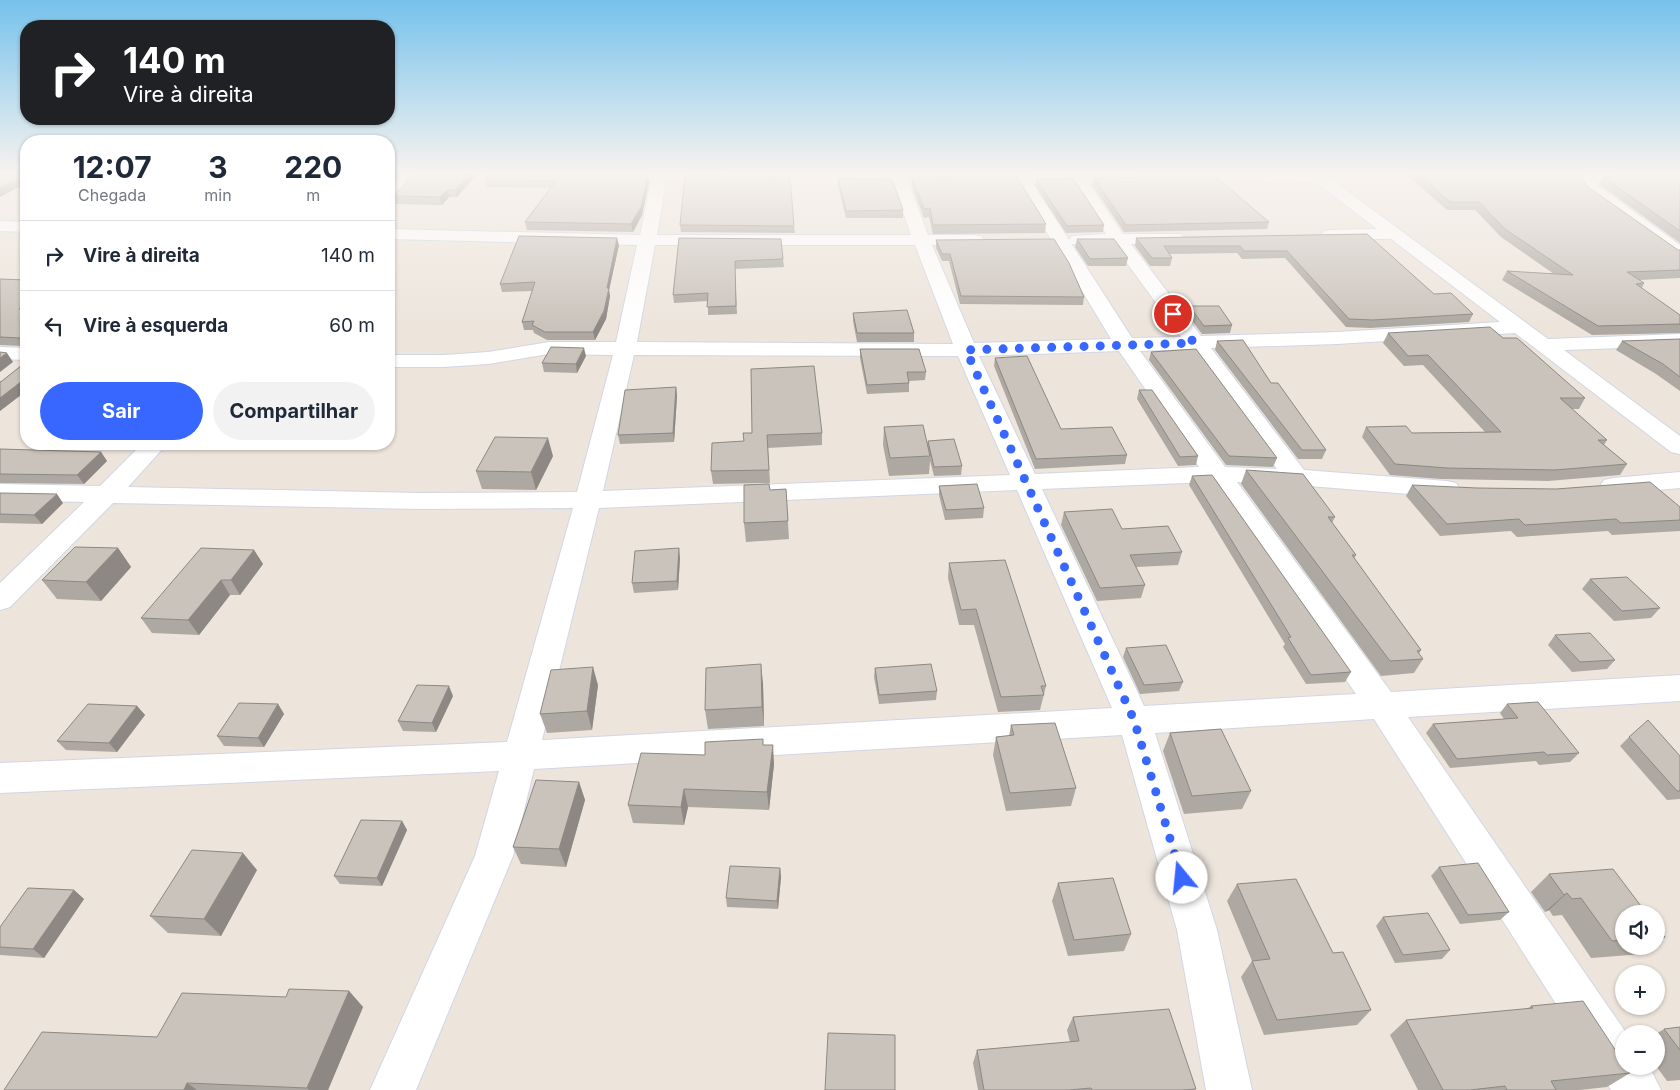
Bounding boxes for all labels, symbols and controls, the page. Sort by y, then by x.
text: 140 m [123,39,226,81]
icon: right [40,40,105,105]
text: Vire à direita [123,81,254,107]
text: 12:07 [73,149,152,185]
text: 3 [208,149,228,185]
text: 220 [284,149,342,185]
text: Chegada [78,185,146,205]
text: min [204,185,232,205]
text: m [306,185,320,205]
icon: right [40,242,68,270]
text: Vire à direita [83,244,200,267]
text: 140 m [321,244,375,267]
pin [1152,293,1194,335]
icon: arrive [1159,300,1187,328]
icon: left [40,312,68,340]
text: Vire à esquerda [83,314,228,337]
text: 60 m [329,314,375,337]
button: Sair [40,382,203,440]
button: Compartilhar [213,382,375,440]
position arrow [1155,851,1207,903]
map controls [1615,905,1665,1075]
button: sound [1615,905,1665,955]
button: + [1615,965,1665,1015]
button: − [1615,1025,1665,1075]

